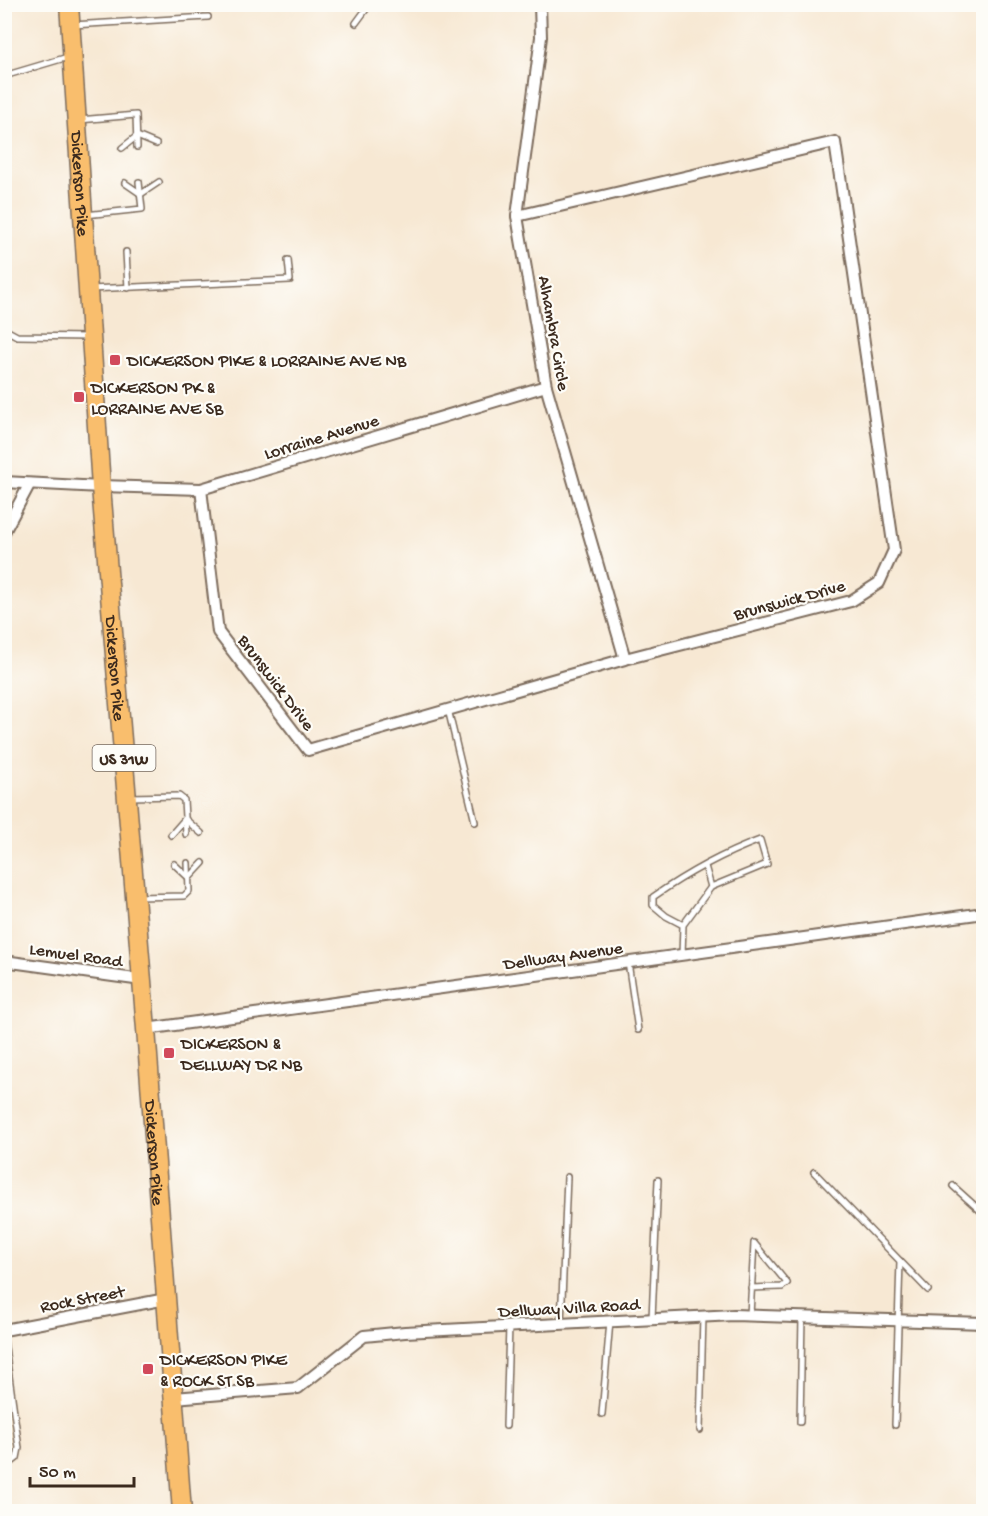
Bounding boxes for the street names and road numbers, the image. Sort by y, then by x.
street label: Dickerson Pike [64,129,92,238]
street label: Alhambra Circle [532,274,573,393]
street label: Lorraine Avenue [262,411,382,466]
street label: Brunswick Drive [731,576,848,627]
street label: Dickerson Pike [99,614,128,723]
street label: Brunswick Drive [232,631,318,736]
road number: US 31W [92,745,156,771]
street label: Dellway Avenue [501,939,625,976]
street label: Lemuel Road [28,940,125,974]
street label: Dickerson Pike [138,1099,167,1207]
street label: Rock Street [39,1282,128,1319]
street label: Dellway Villa Road [497,1295,642,1324]

